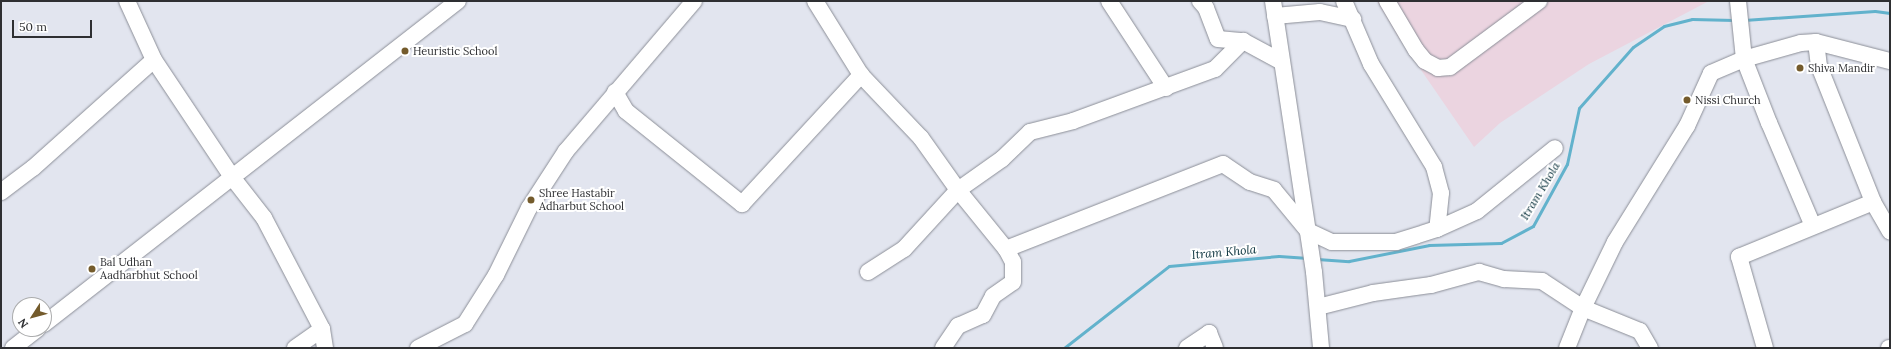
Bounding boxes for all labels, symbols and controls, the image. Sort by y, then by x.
scale bar [14,12,94,38]
text: 50 m [19,19,47,34]
place label: Heuristic School [413,44,497,58]
marker: Heuristic School [400,46,410,56]
place label: Shiva Mandir [1808,61,1875,75]
marker: Shiva Mandir [1795,63,1805,73]
place label: Nissi Church [1695,93,1761,107]
marker: Nissi Church [1682,95,1692,105]
water label: Itram Khola [1517,160,1563,222]
place label: Shree Hastabir Adharbut School [539,187,624,213]
marker: Shree Hastabir Adharbut School [526,195,536,205]
water label: Itram Khola [1191,242,1257,262]
place label: Bal Udhan Aadharbhut School [100,256,198,282]
marker: Bal Udhan Aadharbhut School [87,264,97,274]
north arrow [12,297,52,337]
text: N [15,316,31,331]

